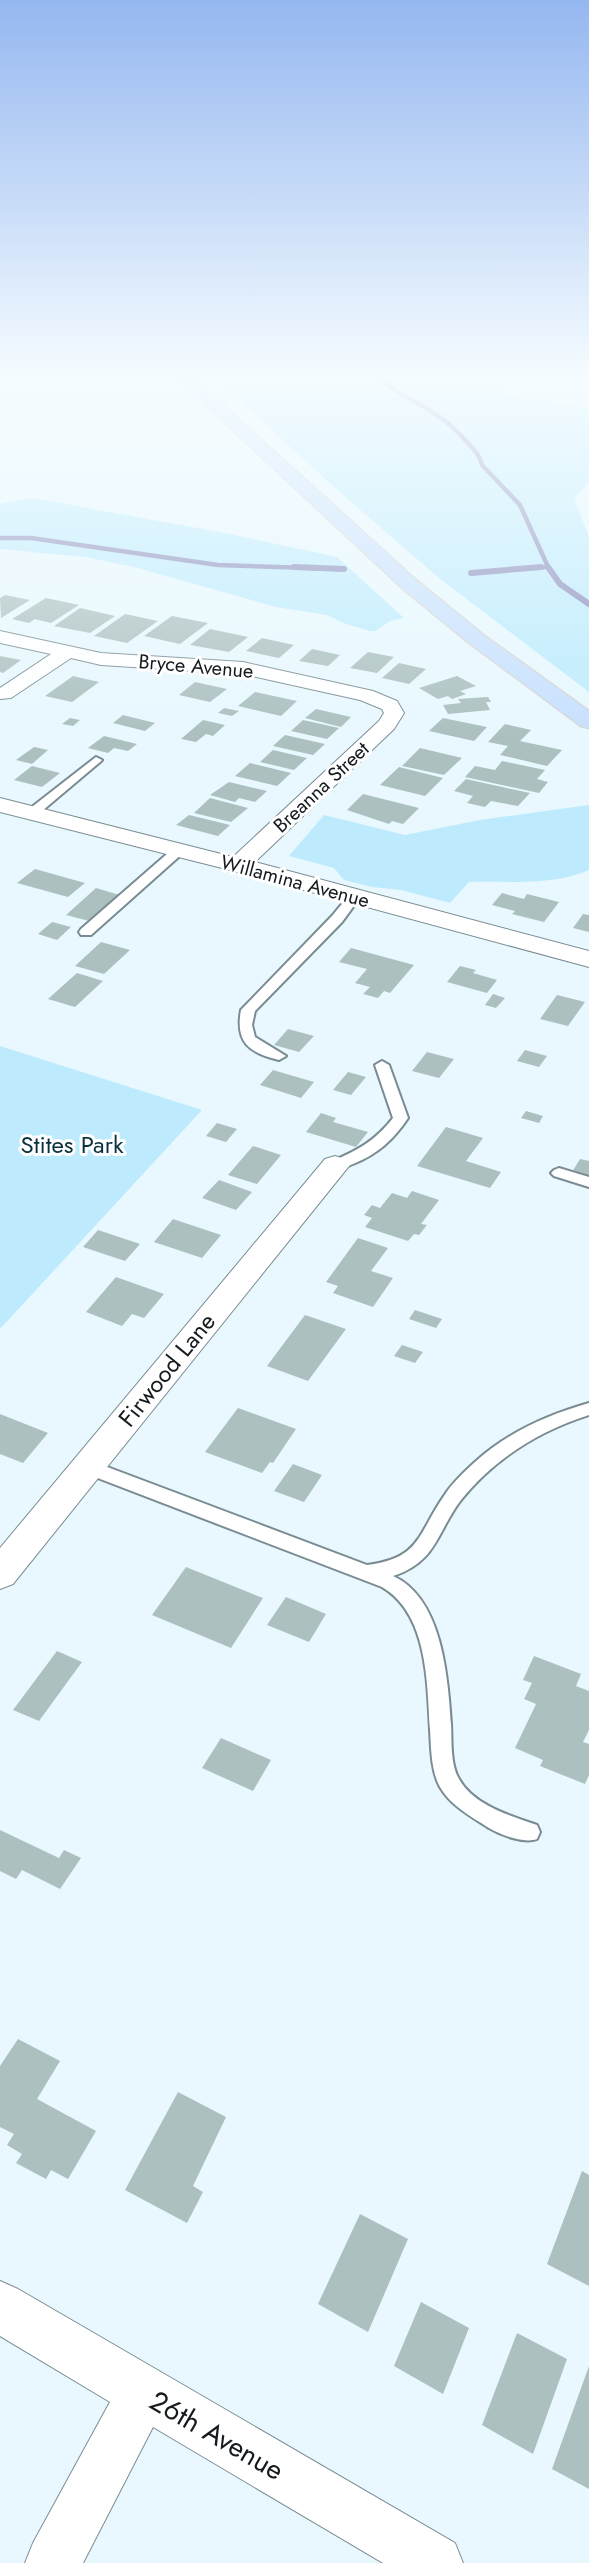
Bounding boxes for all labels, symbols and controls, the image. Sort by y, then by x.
street label: Bryce Avenue [137,647,255,686]
street label: Breanna Street [267,735,376,840]
street label: Willamina Avenue [217,848,373,915]
park label: Stites Park [21,1127,124,1162]
street label: Firwood Lane [110,1305,223,1434]
street label: 26th Avenue [142,2380,292,2490]

